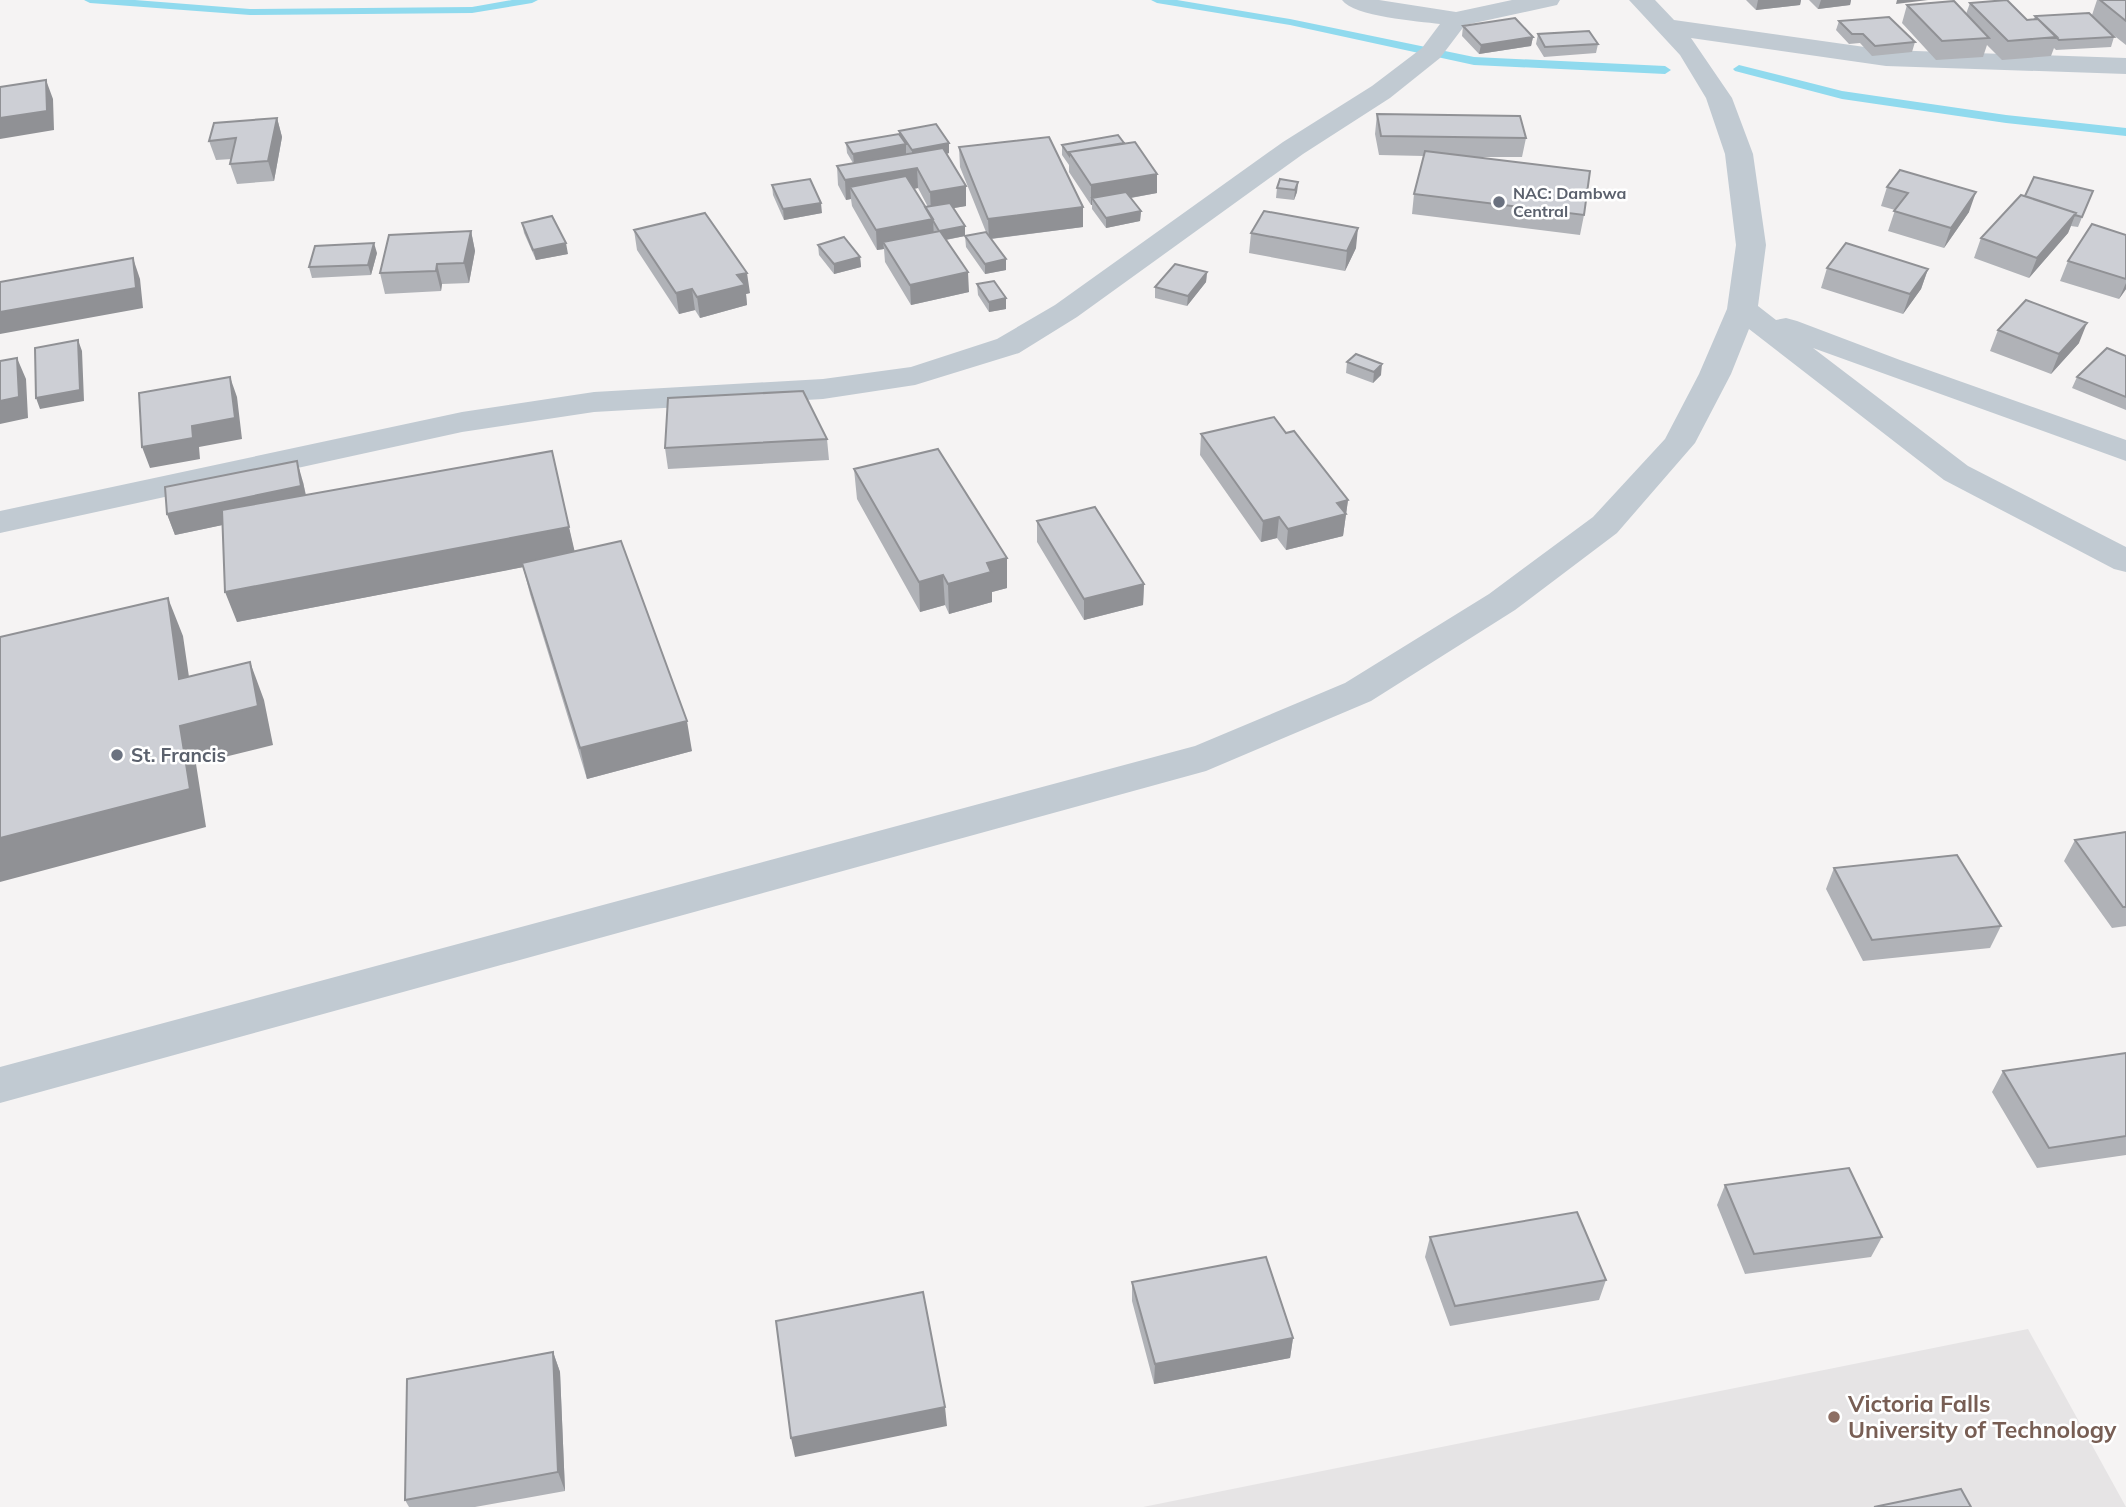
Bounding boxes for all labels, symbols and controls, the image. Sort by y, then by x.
place label: NAC: Dambwa Central [1513,183,1626,221]
marker: NAC: Dambwa Central [1491,194,1507,210]
place label: St. Francis [131,743,226,767]
marker: St. Francis [109,747,125,763]
place label: Victoria Falls University of Technology [1847,1389,2117,1444]
marker: Victoria Falls University of Technology [1826,1409,1842,1425]

